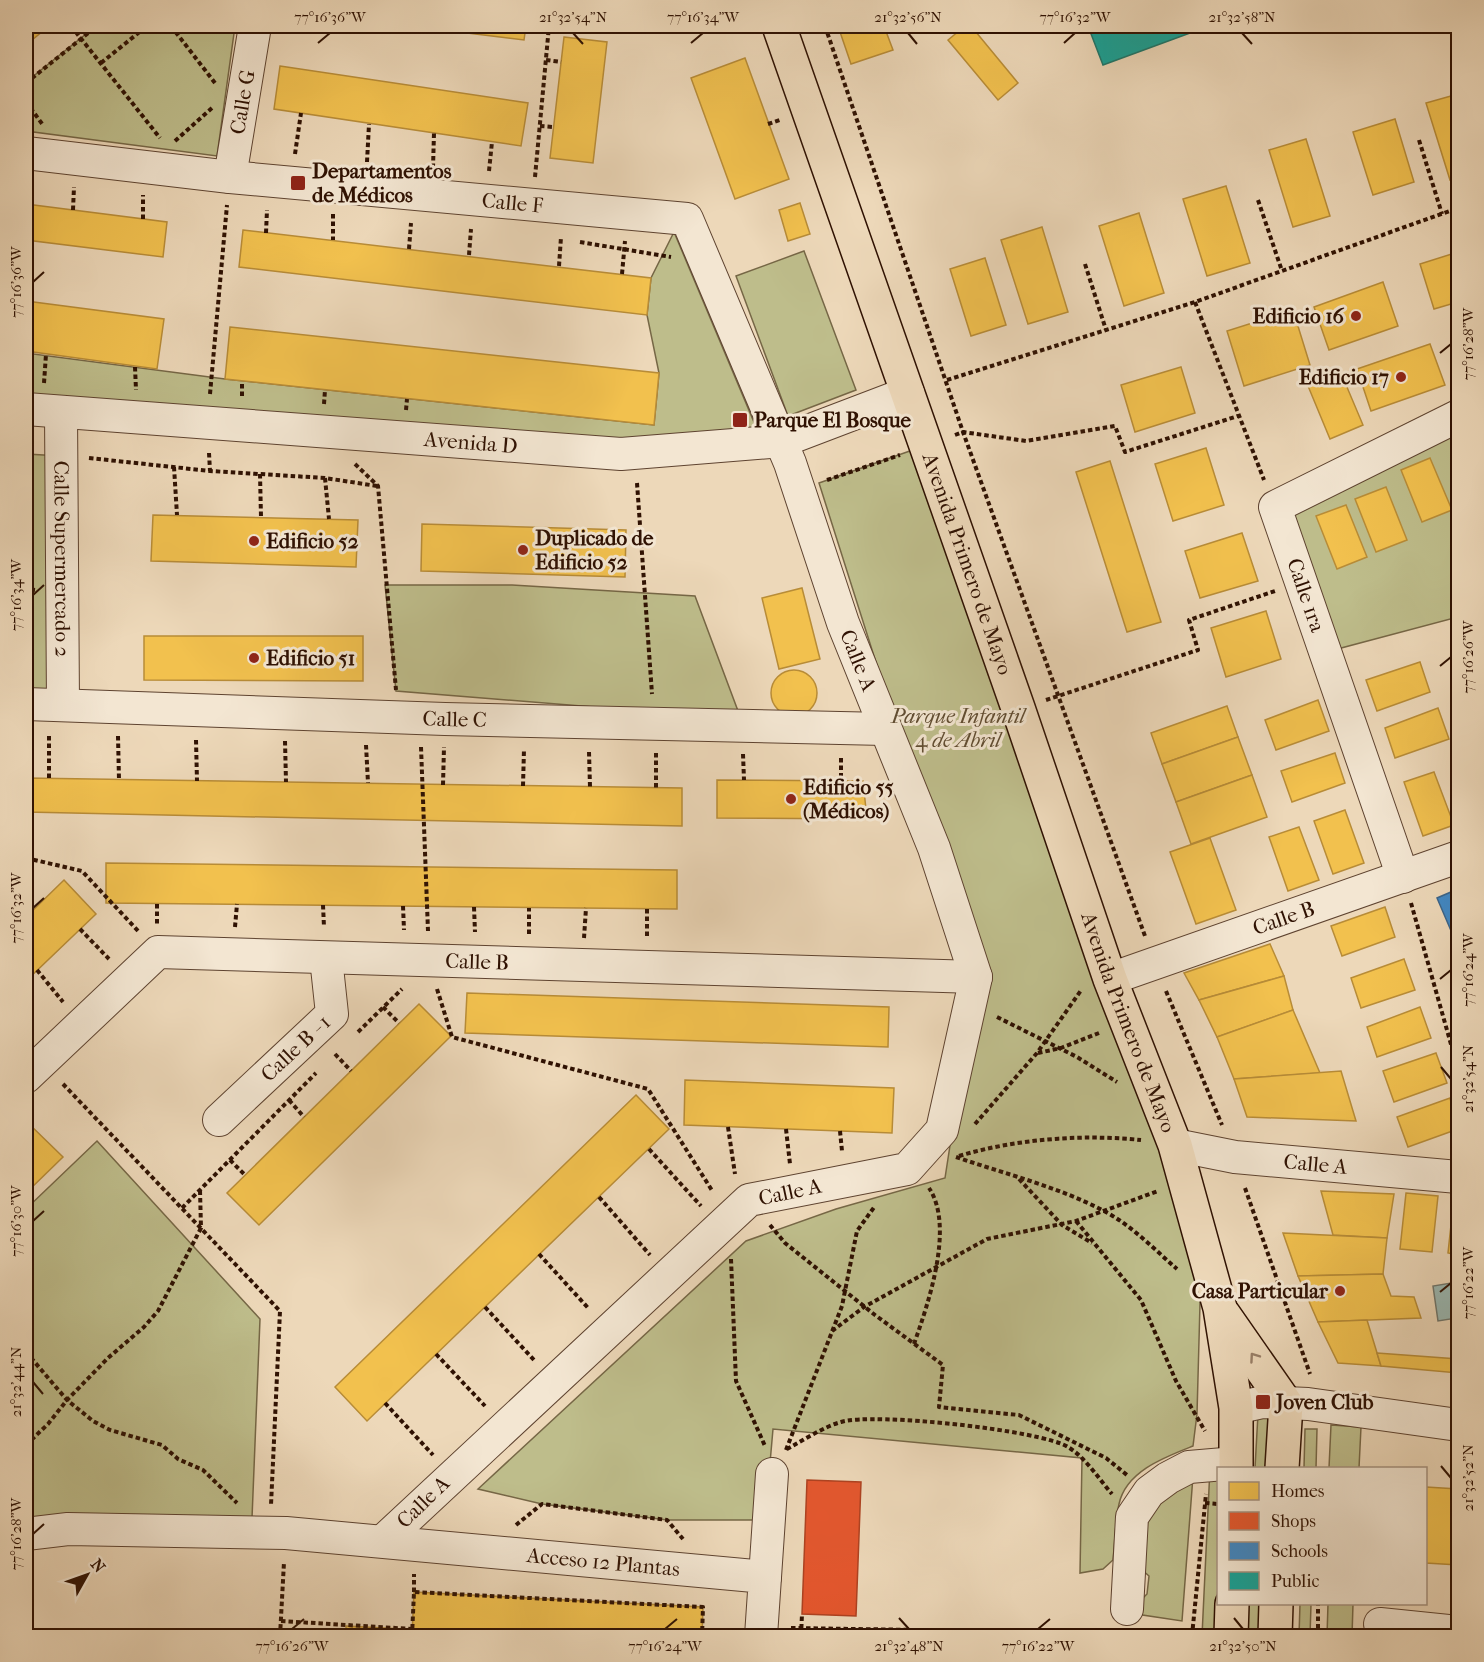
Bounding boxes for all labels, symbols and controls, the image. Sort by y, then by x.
text: 77°16'36"W [294,8,367,26]
text: 21°32'54"N [539,8,608,26]
text: 77°16'34"W [667,8,740,26]
text: 21°32'56"N [874,8,942,26]
text: 77°16'32"W [1040,8,1112,26]
text: 21°32'58"N [1209,8,1276,26]
street label: Calle G [225,68,260,136]
place label: Departamentos de Médicos [312,159,452,207]
marker: Departamentos de Médicos [289,174,307,192]
street label: Calle F [481,188,544,218]
text: 77°16'36"W [7,245,25,318]
place label: Edificio 16 [1253,304,1345,328]
text: 77°16'28"W [1459,307,1477,380]
marker: Edificio 16 [1349,309,1363,323]
place label: Edificio 17 [1299,365,1389,389]
marker: Edificio 17 [1394,370,1408,384]
place label: Parque El Bosque [754,408,911,432]
marker: Parque El Bosque [731,411,749,429]
street label: Avenida D [422,427,518,458]
street label: Avenida Primero de Mayo [917,449,1017,678]
street label: Calle Supermercado 2 [49,461,75,658]
place label: Duplicado de Edificio 52 [535,526,654,574]
place label: Edificio 52 [266,529,359,553]
marker: Edificio 52 [247,534,261,548]
marker: Duplicado de Edificio 52 [516,543,530,557]
street label: Calle 1ra [1282,555,1330,635]
text: 77°16'34"W [7,558,25,631]
text: 77°16'26"W [1459,619,1477,693]
street label: Calle A [835,626,881,695]
place label: Edificio 51 [266,646,355,670]
marker: Edificio 51 [247,651,261,665]
park label: Parque Infantil 4 de Abril [890,704,1028,753]
street label: Calle C [422,706,487,732]
place label: Edificio 55 (Médicos) [803,775,894,823]
marker: Edificio 55 (Médicos) [784,792,798,806]
text: 77°16'32"W [7,871,25,943]
street label: Calle B [1250,896,1318,940]
street label: Avenida Primero de Mayo [1076,908,1181,1136]
text: 77°16'24"W [1459,932,1477,1007]
street label: Calle B [445,949,509,975]
street label: Calle B - 1 [256,1010,335,1086]
text: 21°32'54"N [1459,1044,1477,1113]
street label: Calle A [1283,1149,1349,1179]
street label: Calle A [756,1174,824,1210]
text: 77°16'30"W [7,1184,25,1257]
text: 77°16'22"W [1459,1245,1477,1319]
place label: Casa Particular [1192,1279,1329,1303]
marker: Casa Particular [1333,1284,1347,1298]
text: 21°32'44"N [7,1346,25,1417]
one-way arrow [1250,1353,1261,1364]
place label: Joven Club [1274,1390,1374,1414]
marker: Joven Club [1254,1393,1272,1411]
text: 21°32'52"N [1459,1444,1477,1512]
legend [1217,1467,1427,1605]
street label: Calle A [392,1471,455,1533]
text: Homes [1271,1481,1325,1502]
text: 77°16'28"W [7,1497,25,1570]
text: Shops [1271,1511,1316,1532]
text: Schools [1271,1541,1328,1562]
street label: Acceso 12 Plantas [525,1543,681,1581]
north arrow [57,1545,117,1605]
text: N [87,1555,110,1577]
text: Public [1271,1571,1319,1592]
text: 77°16'26"W [256,1637,330,1655]
text: 77°16'24"W [628,1637,703,1655]
text: 21°32'48"N [874,1637,944,1655]
text: 77°16'22"W [1002,1637,1076,1655]
text: 21°32'50"N [1209,1637,1277,1655]

